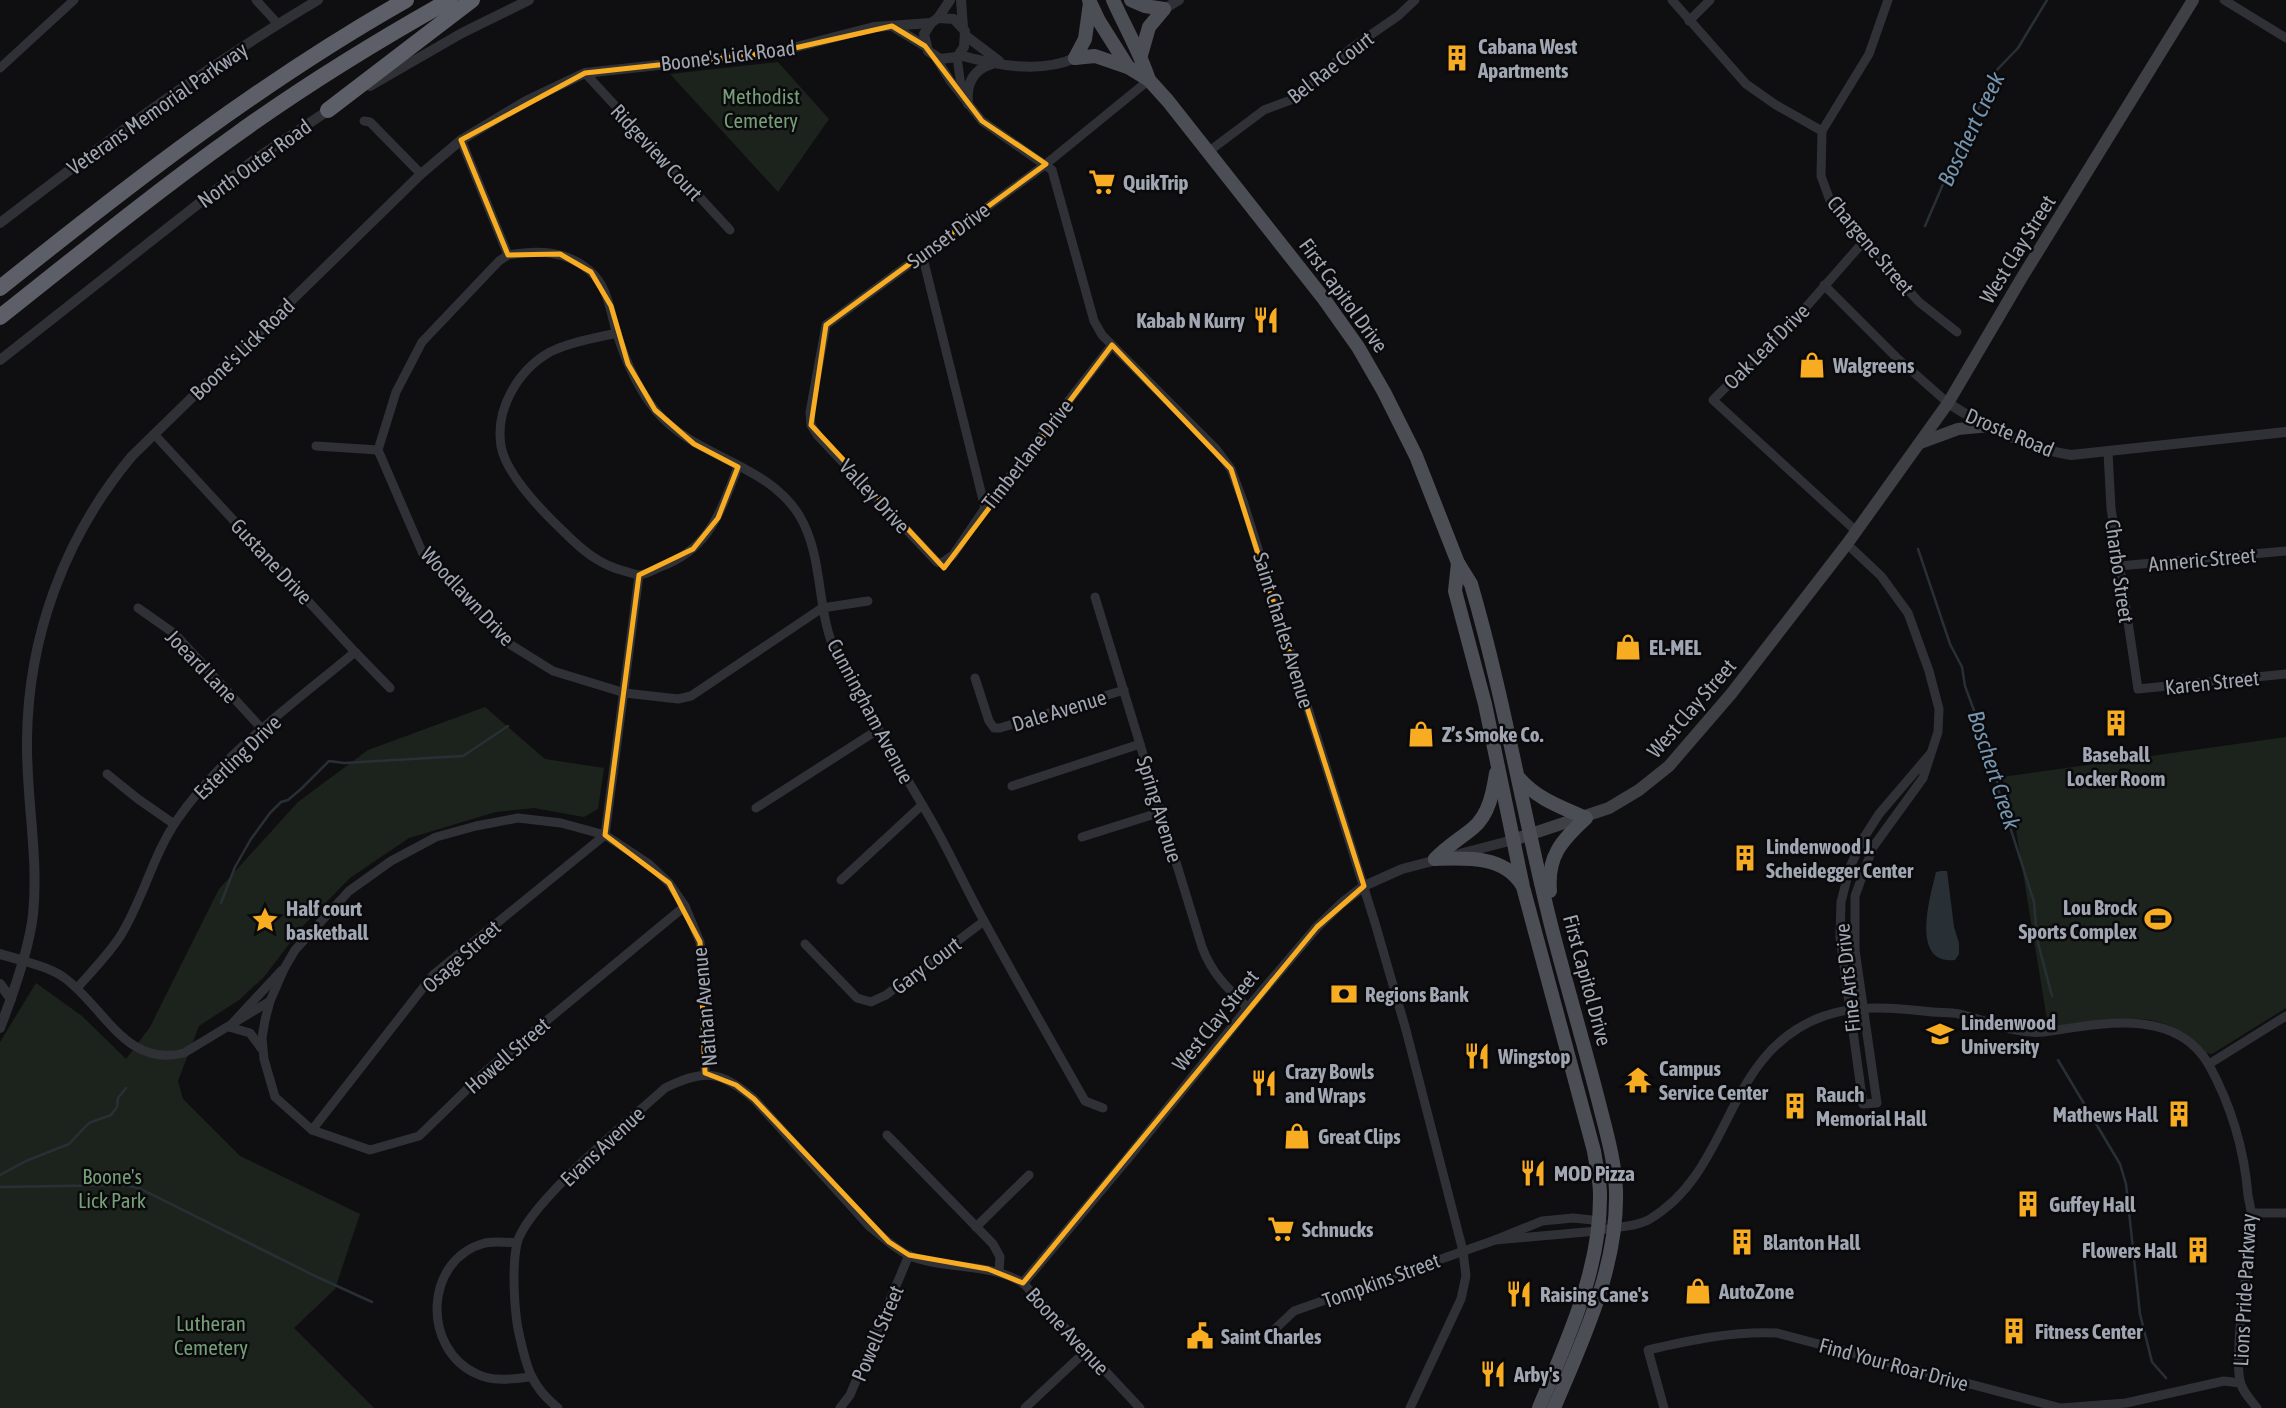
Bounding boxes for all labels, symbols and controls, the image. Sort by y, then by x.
street label: Bel Rae Court [1282,26,1378,108]
place label: Cabana West Apartments [1477,34,1577,82]
street label: Boone's Lick Road [659,35,797,75]
street label: Veterans Memorial Parkway [62,37,252,179]
building icon: Cabana West Apartments [1442,43,1472,73]
water label: Boschert Creek [1932,67,2010,190]
park label: Methodist Cemetery [722,84,800,132]
street label: Ridgeview Court [606,99,708,205]
street label: North Outer Road [193,114,315,212]
supermarket icon: QuikTrip [1087,167,1117,197]
place label: QuikTrip [1123,170,1188,194]
street label: Chargene Street [1823,191,1919,299]
street label: West Clay Street [1974,191,2060,307]
street label: Sunset Drive [902,197,994,273]
street label: First Capitol Drive [1295,233,1393,357]
street label: Boone's Lick Road [185,293,299,405]
street label: Oak Leaf Drive [1718,298,1814,394]
restaurant icon: Kabab N Kurry [1251,305,1281,335]
place label: Kabab N Kurry [1136,308,1245,332]
shop icon: Walgreens [1797,350,1827,380]
place label: Walgreens [1832,353,1915,377]
street label: Timberlane Drive [977,394,1077,514]
street label: Droste Road [1962,403,2058,461]
street label: Valley Drive [835,454,915,538]
street label: Gustane Drive [226,513,318,609]
street label: Charbo Street [2101,518,2139,624]
street label: Woodlawn Drive [416,542,520,650]
street label: Anneric Street [2147,542,2257,576]
street label: Saint Charles Avenue [1249,549,1319,711]
street label: Joeard Lane [161,624,243,708]
shop icon: EL-MEL [1613,632,1643,662]
street label: Cunningham Avenue [823,635,919,787]
place label: EL-MEL [1649,635,1701,659]
street label: West Clay Street [1642,654,1740,762]
street label: Karen Street [2164,665,2260,699]
street label: Dale Avenue [1009,684,1109,736]
water label: Boschert Creek [1963,707,2026,833]
building icon: Baseball Locker Room [2101,708,2131,738]
street label: Esterling Drive [189,710,285,804]
shop icon: Z’s Smoke Co. [1406,719,1436,749]
place label: Z’s Smoke Co. [1442,722,1544,746]
place label: Baseball Locker Room [2067,742,2165,790]
street label: Spring Avenue [1132,753,1188,865]
place label: Lindenwood J. Scheidegger Center [1766,834,1914,882]
building icon: Lindenwood J. Scheidegger Center [1730,843,1760,873]
place label: Lou Brock Sports Complex [2018,895,2138,943]
place label: Half court basketball [286,896,369,944]
sports icon: Lou Brock Sports Complex [2143,904,2173,934]
place icon: Half court basketball [250,905,280,935]
street label: First Capitol Drive [1559,912,1617,1048]
street label: Osage Street [417,915,505,997]
street label: Fine Arts Drive [1829,922,1865,1034]
street label: Gary Court [887,931,965,999]
street label: Nathan Avenue [687,947,721,1067]
street label: West Clay Street [1167,965,1263,1075]
bank icon: Regions Bank [1329,979,1359,1009]
place label: Regions Bank [1365,982,1469,1006]
place label: Lindenwood University [1961,1010,2056,1058]
street label: Howell Street [460,1012,554,1098]
school or university icon: Lindenwood University [1925,1019,1955,1049]
restaurant icon: Wingstop [1462,1041,1492,1071]
place label: Wingstop [1497,1044,1570,1068]
place label: Campus Service Center [1659,1056,1769,1104]
place label: Crazy Bowls and Wraps [1285,1059,1375,1107]
temple icon: Campus Service Center [1623,1065,1653,1095]
restaurant icon: Crazy Bowls and Wraps [1249,1068,1279,1098]
place label: Rauch Memorial Hall [1816,1082,1927,1130]
building icon: Rauch Memorial Hall [1780,1091,1810,1121]
building icon: Mathews Hall [2164,1099,2194,1129]
street label: Evans Avenue [555,1101,649,1191]
place label: Mathews Hall [2053,1102,2158,1126]
shop icon: Great Clips [1282,1121,1312,1151]
place label: Great Clips [1318,1124,1401,1148]
restaurant icon: MOD Pizza [1518,1158,1548,1188]
place label: MOD Pizza [1554,1161,1635,1185]
park label: Boone's Lick Park [78,1164,146,1212]
building icon: Guffey Hall [2013,1189,2043,1219]
place label: Guffey Hall [2049,1192,2136,1216]
street label: Lions Pride Parkway [2228,1213,2260,1367]
supermarket icon: Schnucks [1266,1214,1296,1244]
place label: Schnucks [1302,1217,1374,1241]
building icon: Blanton Hall [1727,1227,1757,1257]
place label: Blanton Hall [1763,1230,1861,1254]
building icon: Flowers Hall [2183,1235,2213,1265]
place label: Flowers Hall [2082,1238,2177,1262]
street label: Tompkins Street [1319,1248,1443,1312]
shop icon: AutoZone [1683,1276,1713,1306]
restaurant icon: Raising Cane's [1504,1279,1534,1309]
place label: AutoZone [1718,1279,1794,1303]
street label: Powell Street [846,1282,908,1384]
street label: Boone Avenue [1022,1282,1114,1380]
place label: Raising Cane's [1540,1282,1649,1306]
park label: Lutheran Cemetery [174,1311,248,1359]
building icon: Fitness Center [1999,1316,2029,1346]
place label: Fitness Center [2035,1319,2143,1343]
public building icon: Saint Charles [1185,1321,1215,1351]
place label: Saint Charles [1221,1324,1322,1348]
street label: Find Your Roar Drive [1817,1333,1971,1395]
restaurant icon: Arby's [1478,1359,1508,1389]
place label: Arby's [1513,1362,1560,1386]

